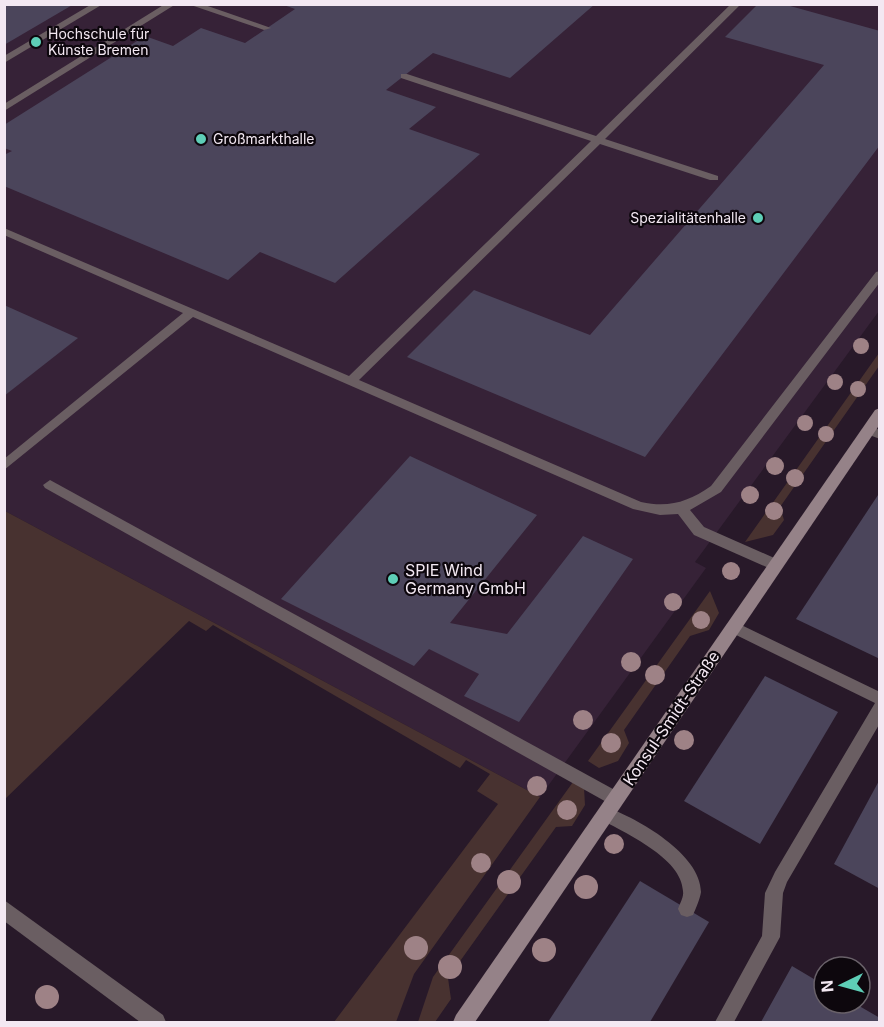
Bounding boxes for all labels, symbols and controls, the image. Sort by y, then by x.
place label: Hochschule für Künste Bremen [48,25,149,58]
marker: Hochschule für Künste Bremen [29,35,43,49]
place label: Großmarkthalle [213,130,314,147]
marker: Großmarkthalle [194,132,208,146]
place label: Spezialitätenhalle [630,209,746,226]
marker: Spezialitätenhalle [751,211,765,225]
place label: SPIE Wind Germany GmbH [405,560,526,598]
marker: SPIE Wind Germany GmbH [386,572,400,586]
street label: Konsul-Smidt-Straße [618,647,724,789]
north arrow [812,955,872,1015]
text: N [817,979,838,993]

